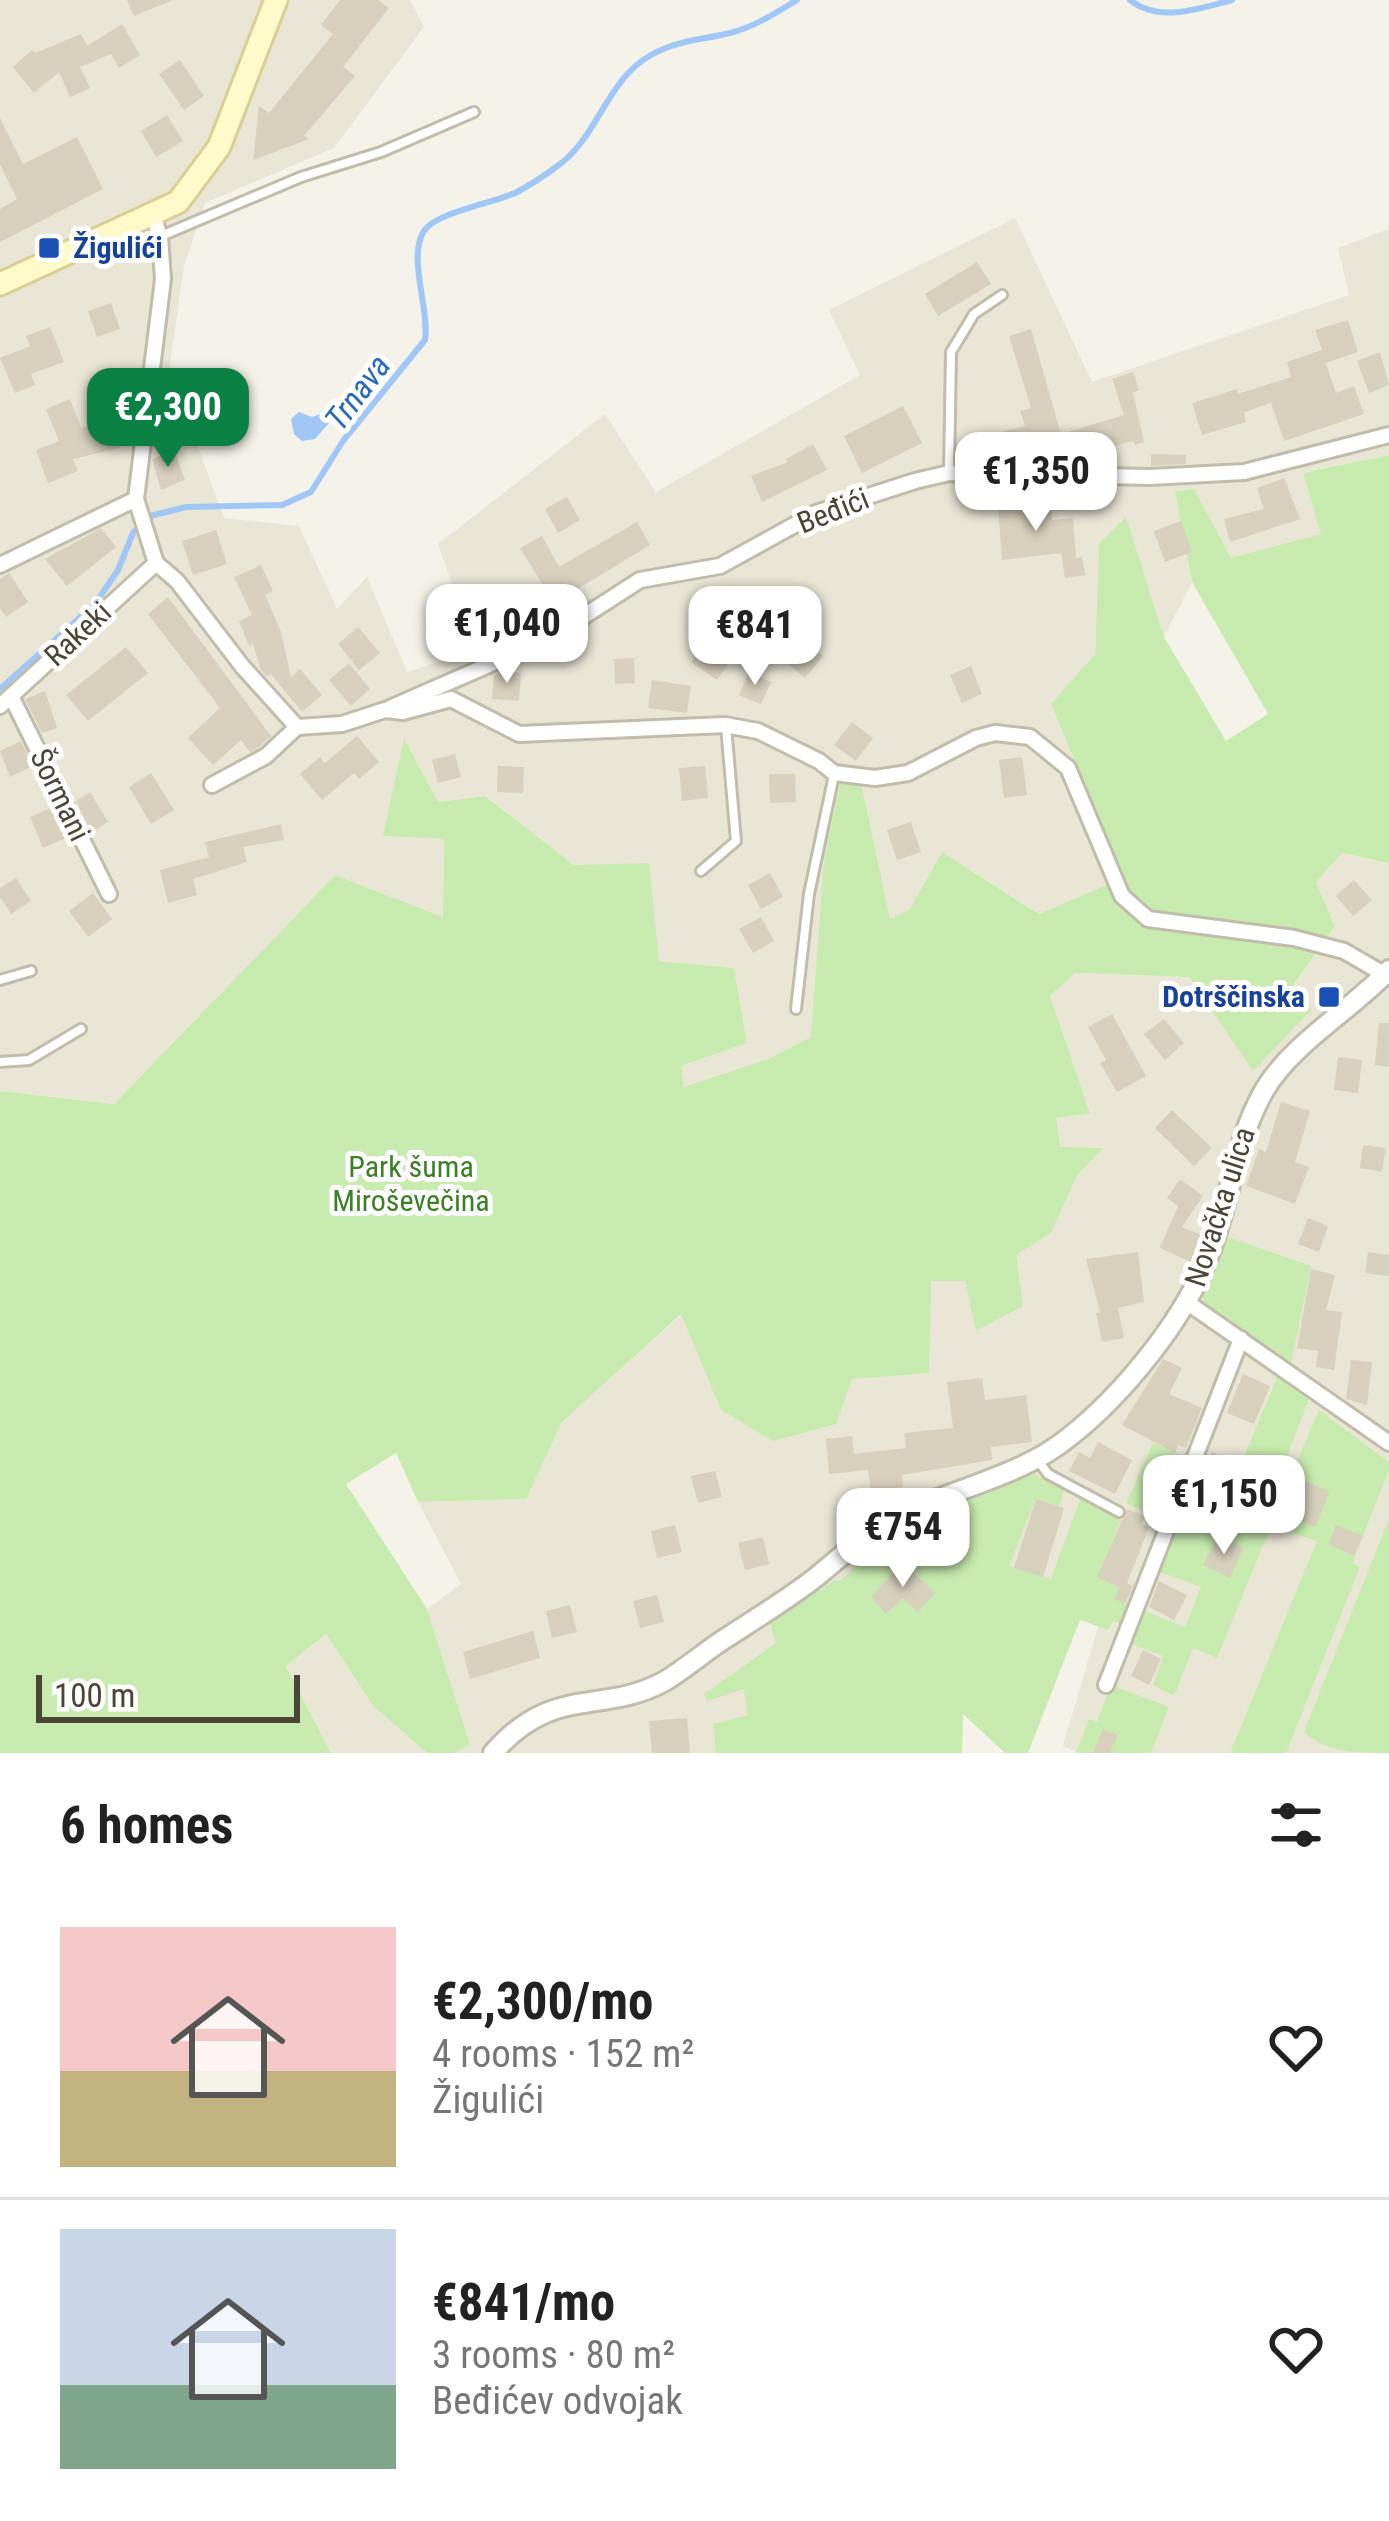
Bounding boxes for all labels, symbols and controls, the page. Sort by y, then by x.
place label: Žigulići [73,230,163,265]
marker: Žigulići [36,235,62,261]
water label: Trnava [316,347,398,438]
pin: €2,300 [70,368,266,470]
text: €2,300 [114,384,222,430]
pin: €1,350 [938,432,1134,534]
text: €1,350 [982,448,1090,494]
street label: Beđići [792,480,874,541]
pin: €1,040 [409,584,605,686]
pin: €841 [684,586,826,688]
street label: Rakeki [37,594,118,673]
text: €1,040 [453,600,561,646]
text: €841 [716,602,794,648]
street label: Šormani [23,743,98,847]
place label: Dotrščinska [1162,979,1305,1014]
marker: Dotrščinska [1316,984,1342,1010]
street label: Novačka ulica [1177,1123,1262,1291]
park label: Park šuma Miroševečina [332,1149,490,1218]
pin: €1,150 [1126,1455,1322,1557]
text: €1,150 [1170,1471,1278,1517]
pin: €754 [832,1488,974,1590]
text: €754 [864,1504,942,1550]
scale bar [36,1669,300,1722]
text: 100 m [54,1676,135,1715]
icon: filters [1263,1792,1329,1858]
text: 6 homes [60,1796,233,1855]
text: €2,300/mo [432,1972,653,2031]
icon: home [156,1975,300,2119]
icon: heart [1263,2014,1329,2080]
text: 4 rooms · 152 m² [432,2031,694,2077]
text: Žigulići [432,2077,544,2123]
text: €841/mo [432,2273,615,2332]
icon: home [156,2277,300,2421]
icon: heart [1263,2316,1329,2382]
text: 3 rooms · 80 m² [432,2332,675,2378]
text: Beđićev odvojak [432,2378,683,2424]

